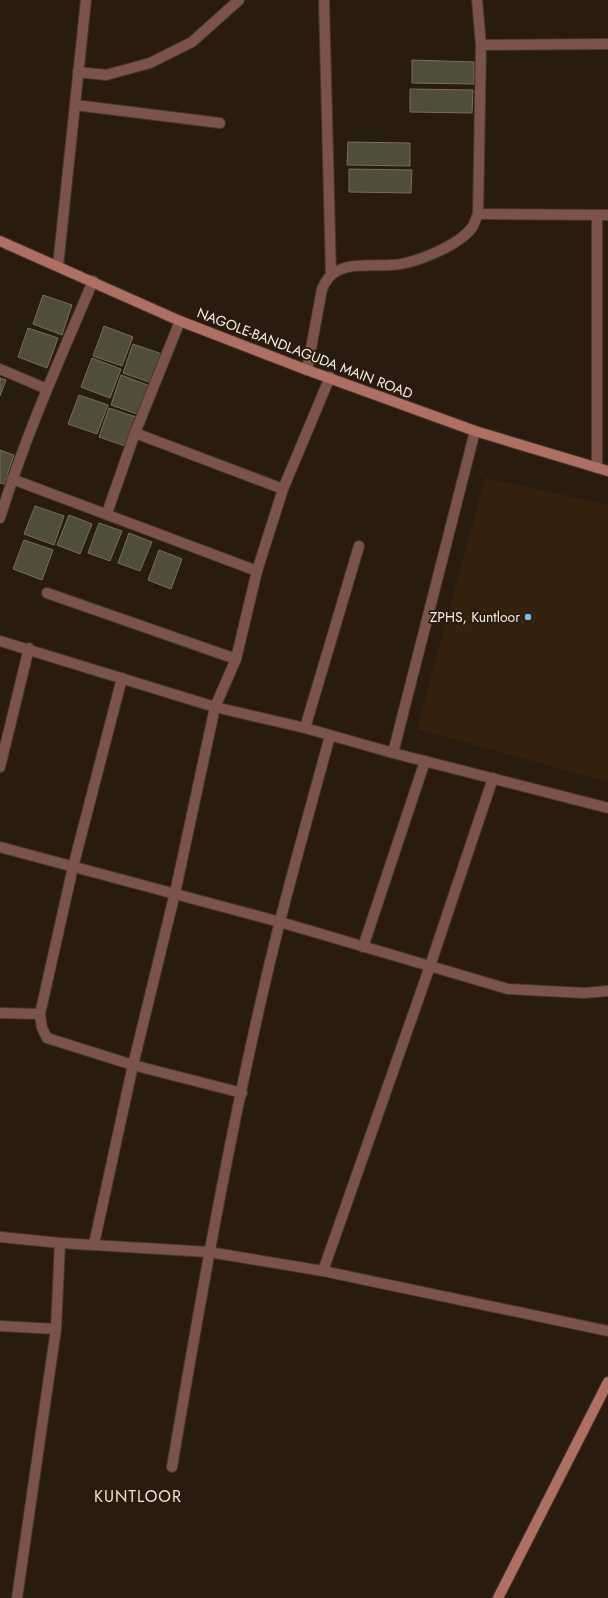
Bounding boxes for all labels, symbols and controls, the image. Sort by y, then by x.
street label: NAGOLE-BANDLAGUDA MAIN ROAD [194,302,416,404]
place label: ZPHS, Kuntloor [430,607,520,627]
marker: ZPHS, Kuntloor [523,612,533,622]
district label: KUNTLOOR [94,1485,182,1508]

